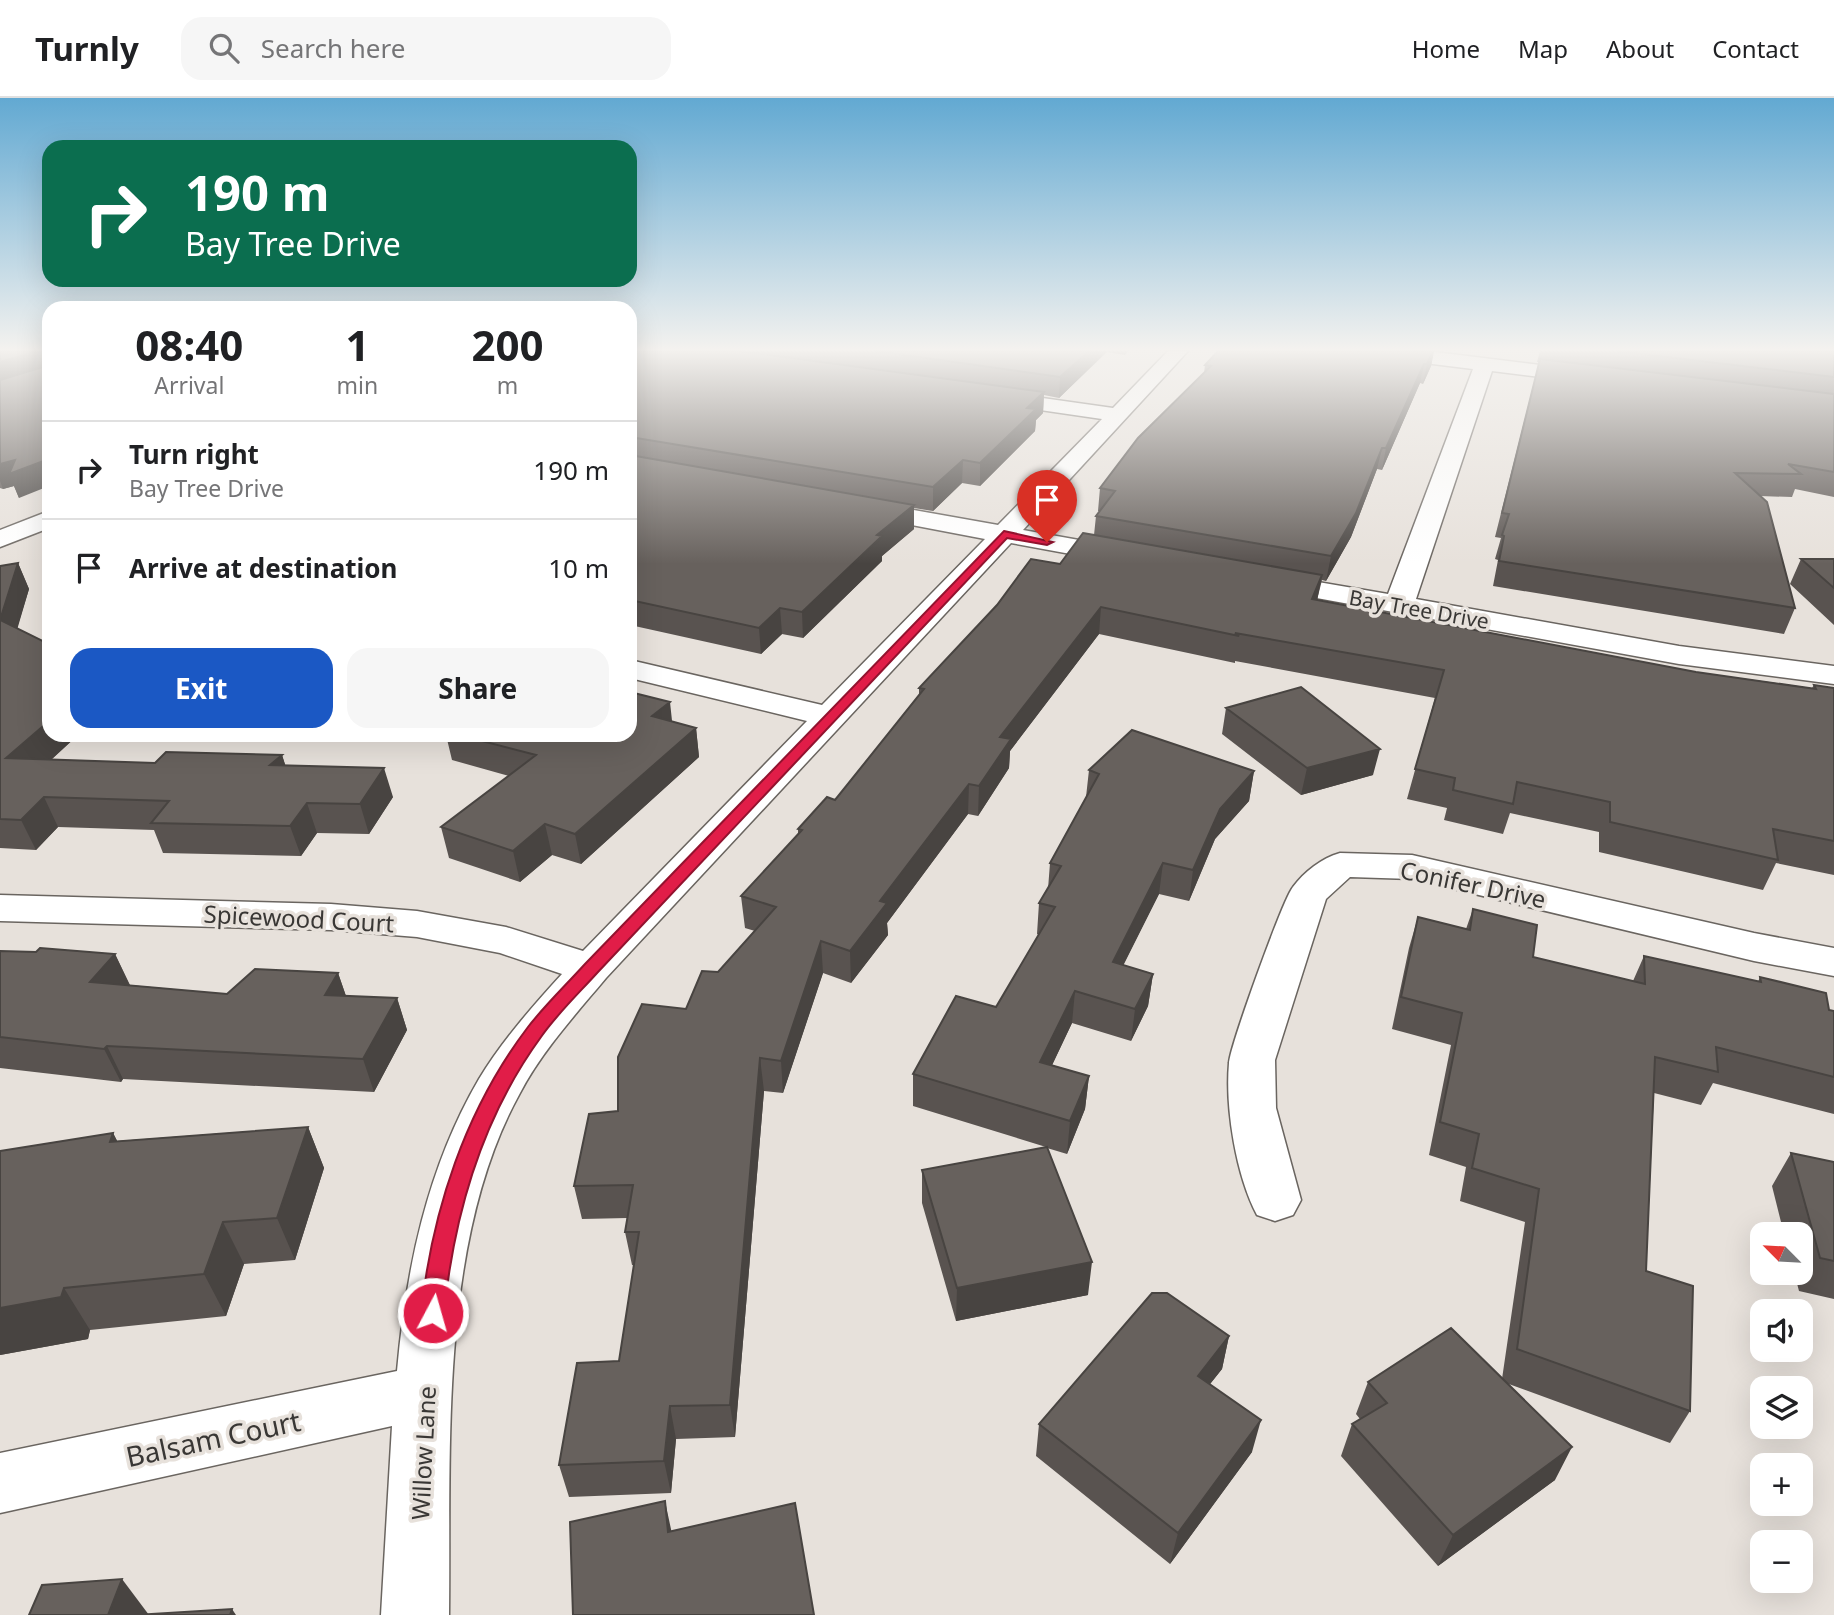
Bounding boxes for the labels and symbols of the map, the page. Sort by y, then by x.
pin [1017,470,1077,542]
street label: Bay Tree Drive [1347,583,1491,635]
street label: Conifer Drive [1397,852,1549,916]
street label: Spicewood Court [203,897,395,939]
north arrow [1750,1222,1813,1284]
position arrow [396,1276,470,1350]
street label: Willow Lane [403,1385,443,1521]
street label: Balsam Court [122,1401,304,1475]

